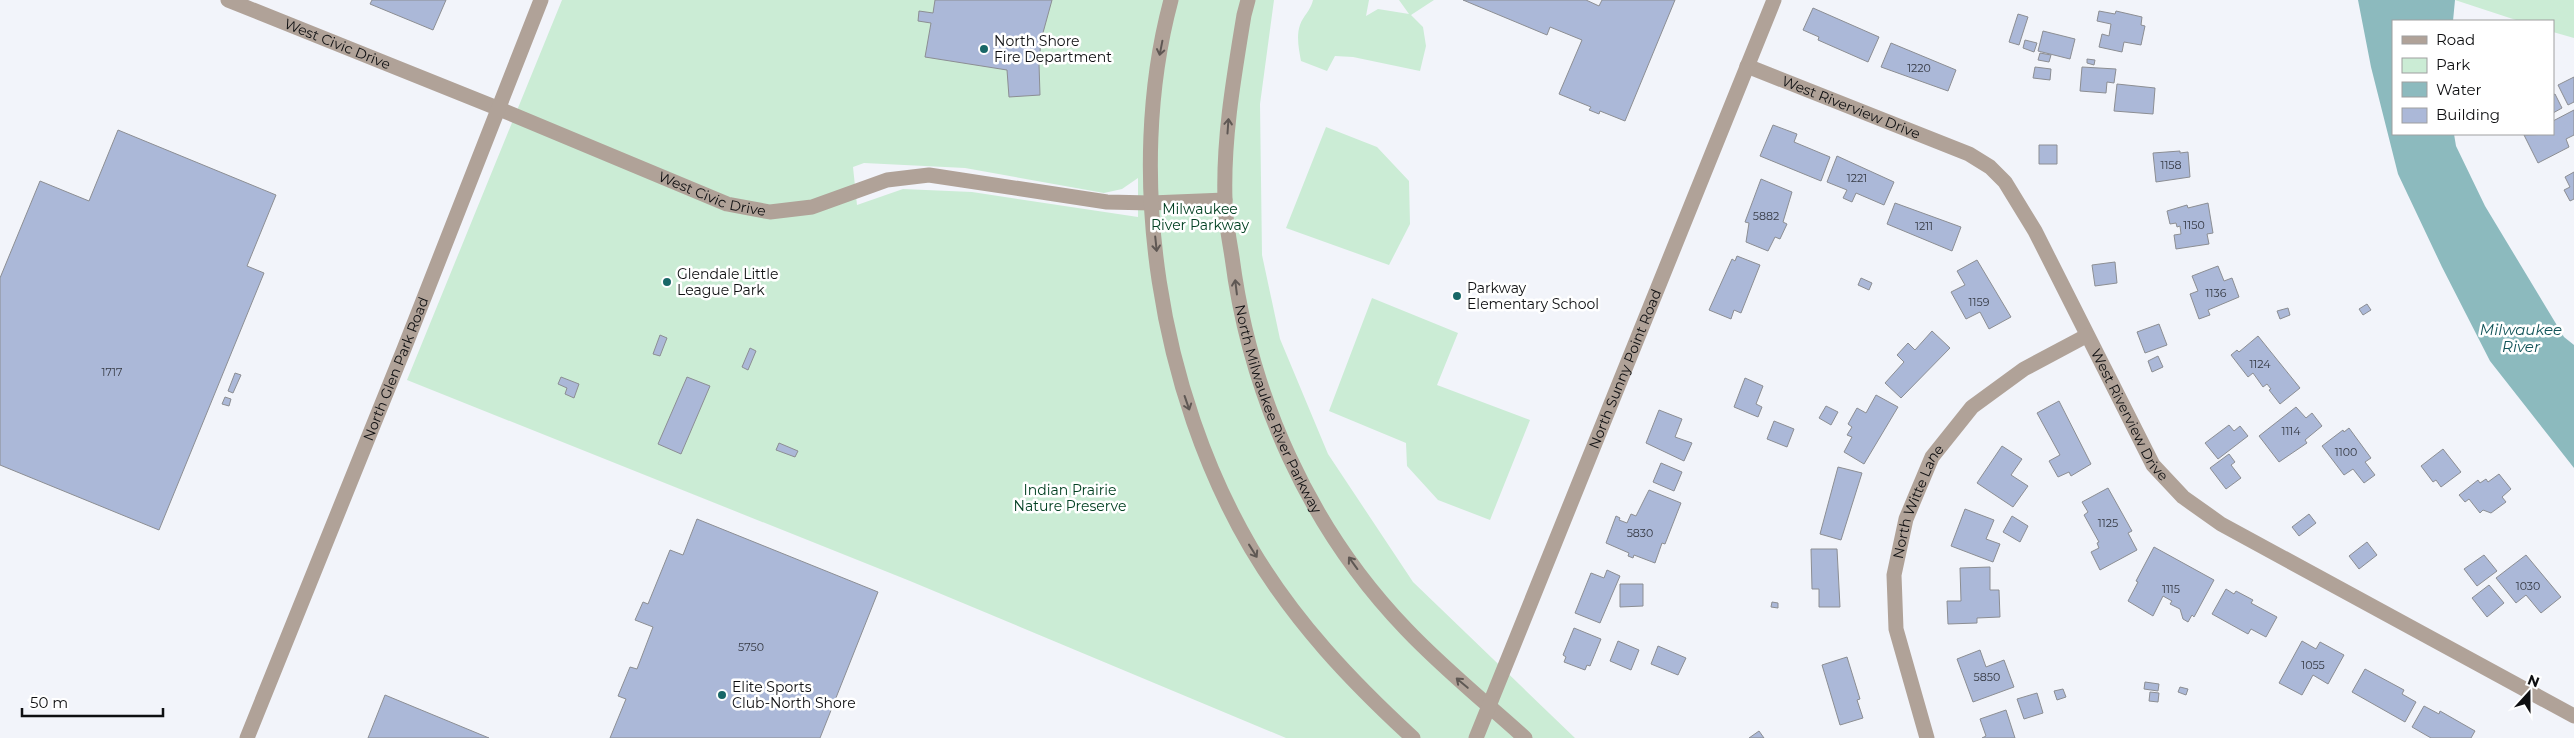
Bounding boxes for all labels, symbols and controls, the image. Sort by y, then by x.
street label: West Civic Drive [282,15,393,73]
legend [2392,20,2554,135]
text: Road [2436,30,2475,49]
place label: North Shore Fire Department [994,32,1112,66]
one-way arrow [1156,39,1165,55]
marker: North Shore Fire Department [978,43,990,55]
text: Park [2436,55,2470,74]
house number: 1220 [1907,61,1931,75]
street label: West Riverview Drive [1779,72,1923,143]
text: Water [2436,80,2482,99]
text: Building [2436,105,2500,124]
one-way arrow [1224,118,1233,134]
house number: 1158 [2160,158,2182,172]
street label: West Civic Drive [656,167,767,220]
house number: 1221 [1847,171,1867,185]
park label: Milwaukee River Parkway [1151,200,1250,234]
house number: 5882 [1753,209,1779,223]
house number: 1150 [2183,218,2205,232]
house number: 1211 [1915,219,1933,233]
one-way arrow [1151,236,1161,252]
place label: Glendale Little League Park [677,265,778,299]
marker: Glendale Little League Park [661,276,673,288]
place label: Parkway Elementary School [1467,279,1599,313]
one-way arrow [1231,280,1241,296]
street label: North Sunny Point Road [1585,286,1665,451]
house number: 1136 [2206,286,2227,300]
marker: Parkway Elementary School [1451,290,1463,302]
street label: North Glen Park Road [359,294,433,443]
house number: 1159 [1969,295,1990,309]
street label: North Milwaukee River Parkway [1231,303,1326,517]
water label: Milwaukee River [2480,320,2562,356]
street label: West Riverview Drive [2087,346,2172,485]
house number: 1124 [2249,357,2271,371]
house number: 1717 [101,365,123,379]
one-way arrow [1183,395,1193,411]
house number: 1114 [2281,424,2301,438]
street label: North Witte Lane [1889,441,1948,560]
house number: 1100 [2335,445,2357,459]
park label: Indian Prairie Nature Preserve [1014,481,1126,515]
house number: 1125 [2098,516,2118,530]
house number: 5830 [1627,526,1653,540]
one-way arrow [1249,544,1259,558]
one-way arrow [1347,557,1358,570]
house number: 1030 [2516,579,2540,593]
house number: 1115 [2162,582,2180,596]
house number: 5750 [738,640,764,654]
house number: 1055 [2301,658,2325,672]
north arrow [2504,668,2554,718]
house number: 5850 [1974,670,2000,684]
text: N [2525,670,2542,691]
one-way arrow [1456,677,1469,688]
place label: Elite Sports Club-North Shore [732,678,856,712]
scale bar [22,686,164,718]
marker: Elite Sports Club-North Shore [716,689,728,701]
text: 50 m [30,693,68,712]

